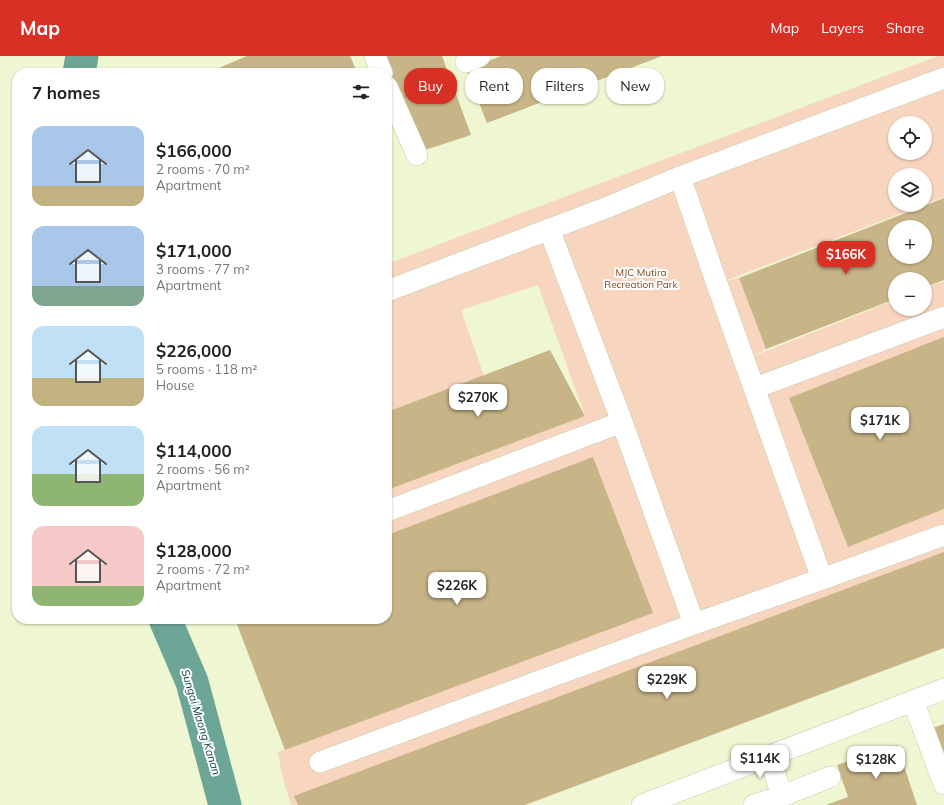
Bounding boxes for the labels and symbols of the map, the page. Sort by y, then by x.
pin: $166K [818,241,874,275]
park label: MJC Mutira Recreation Park [604,266,679,291]
pin: $270K [450,384,506,418]
pin: $171K [852,407,908,441]
pin: $226K [429,572,485,606]
pin: $229K [639,666,695,700]
water label: Sungai Maong Kanan [178,667,224,777]
pin: $114K [732,745,788,779]
pin: $128K [848,746,904,780]

